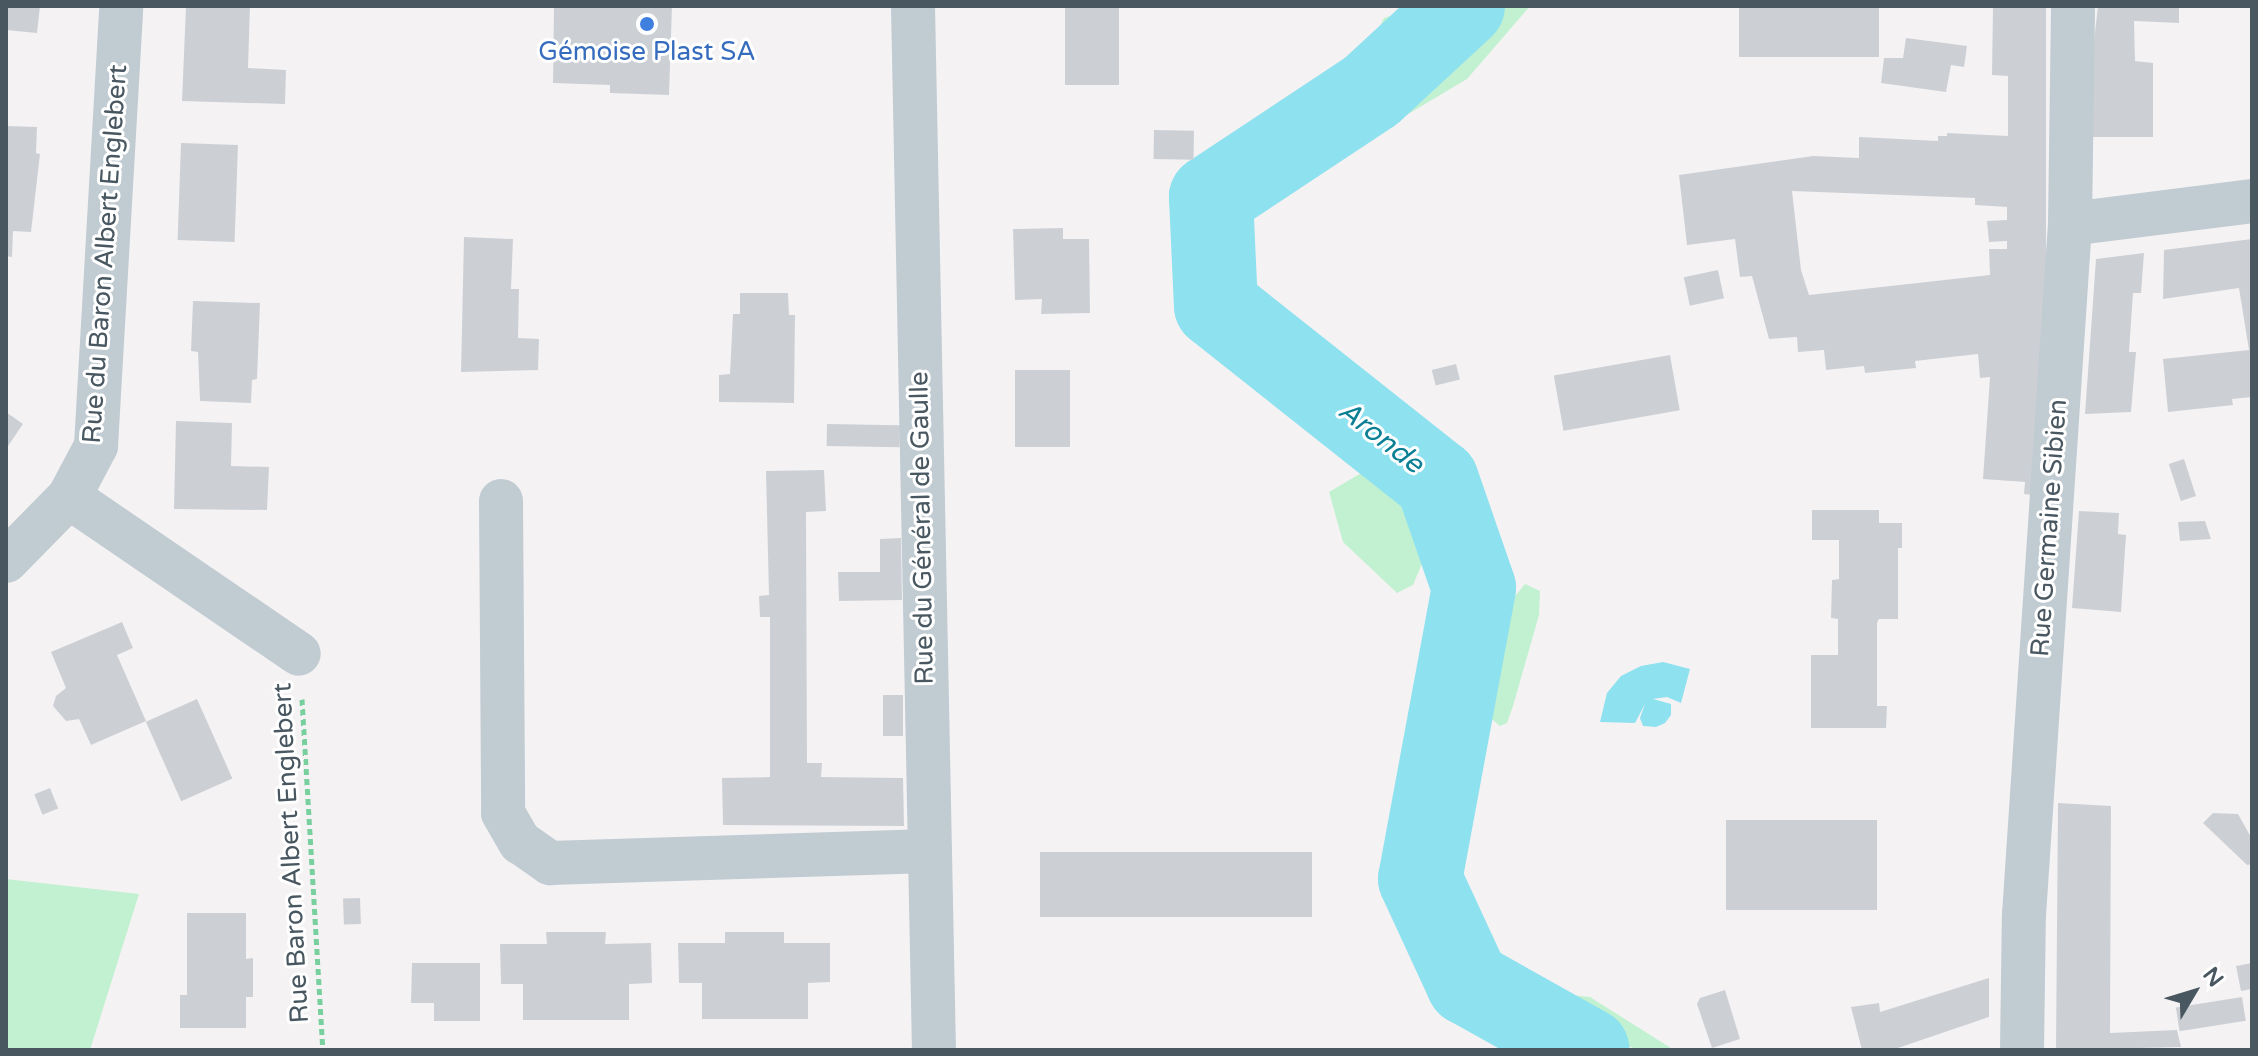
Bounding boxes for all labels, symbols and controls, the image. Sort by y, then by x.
marker: Gémoise Plast SA [638,15,656,33]
place label: Gémoise Plast SA [538,36,756,68]
street label: Rue du Baron Albert Englebert [76,63,134,445]
street label: Rue du Général de Gaulle [904,371,940,685]
water label: Aronde [1332,393,1430,481]
street label: Rue Germaine Sibien [2024,398,2074,658]
street label: Rue Baron Albert Englebert [267,682,315,1024]
north arrow [2154,952,2234,1032]
text: N [2197,962,2229,992]

